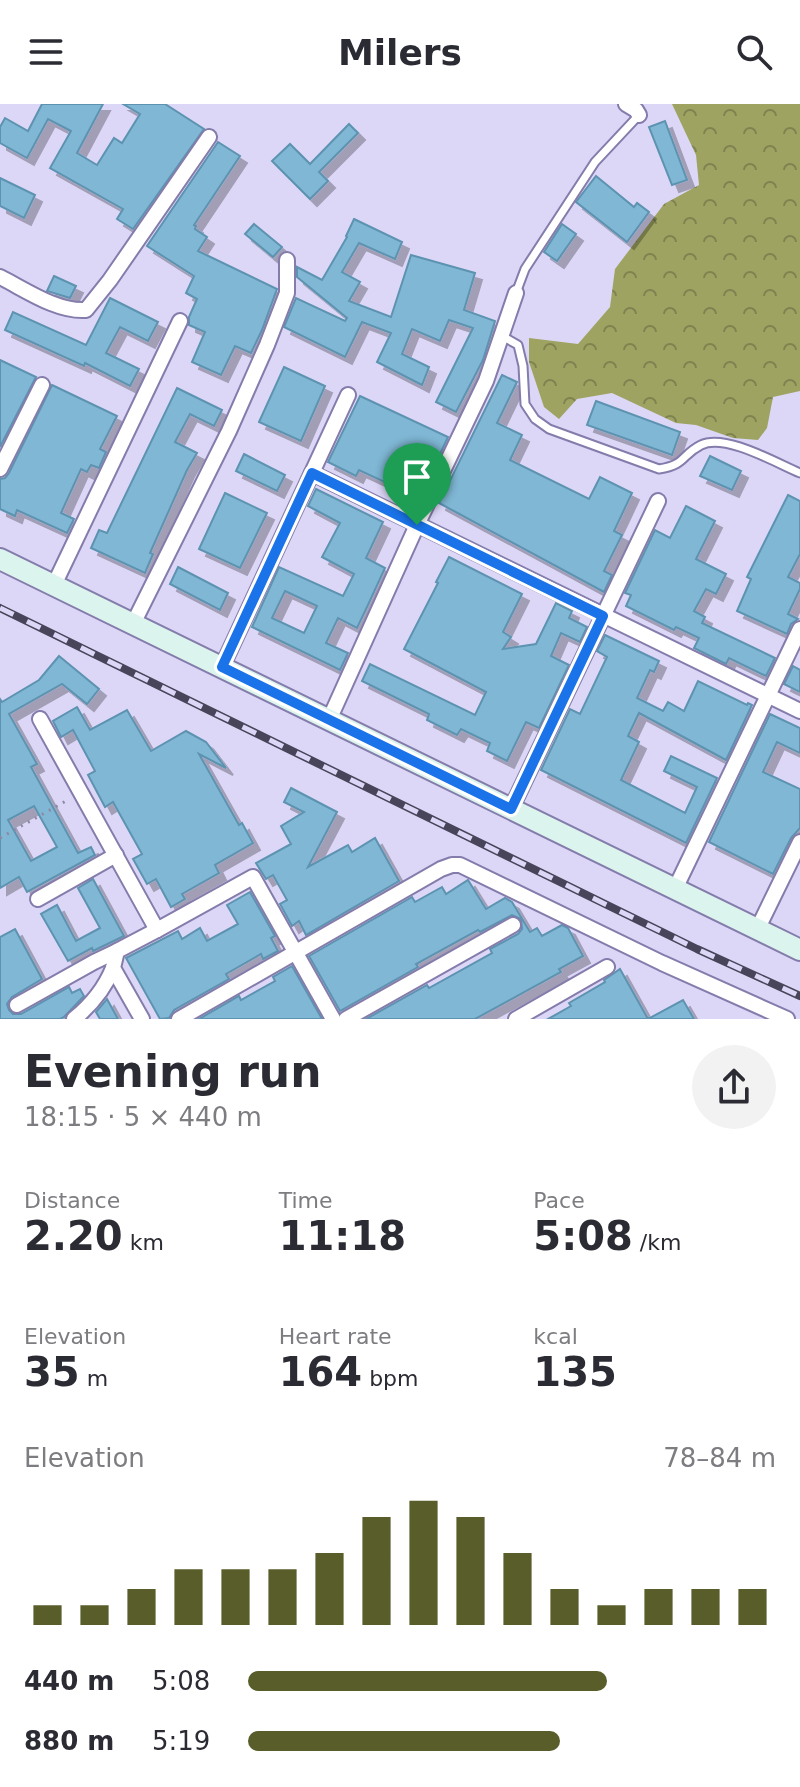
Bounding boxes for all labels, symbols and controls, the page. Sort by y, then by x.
icon: menu [24,30,68,74]
icon: search [732,30,776,74]
text: Milers [338,32,462,73]
pin [383,443,451,525]
icon: arrive [395,455,439,499]
button: share [692,1045,776,1129]
text: Evening run [24,1046,321,1097]
text: 18:15 · 5 × 440 m [24,1102,262,1132]
text: Distance [24,1188,120,1213]
text: Time [279,1188,333,1213]
text: Pace [533,1188,585,1213]
text: 2.20 [24,1213,123,1259]
text: 11:18 [279,1213,406,1259]
text: 5:08 [533,1213,633,1259]
text: km [123,1230,164,1255]
text: /km [633,1230,681,1255]
text: Elevation [24,1324,126,1349]
text: Heart rate [279,1324,392,1349]
text: kcal [533,1324,578,1349]
text: 35 [24,1349,80,1395]
text: 164 [279,1349,362,1395]
text: 135 [533,1349,617,1395]
text: m [80,1366,108,1391]
text: bpm [362,1366,419,1391]
text: Elevation [24,1443,145,1473]
text: 78–84 m [663,1443,776,1473]
text: 440 m [24,1666,114,1696]
text: 5:08 [152,1666,210,1696]
text: 880 m [24,1726,114,1756]
text: 5:19 [152,1726,210,1756]

